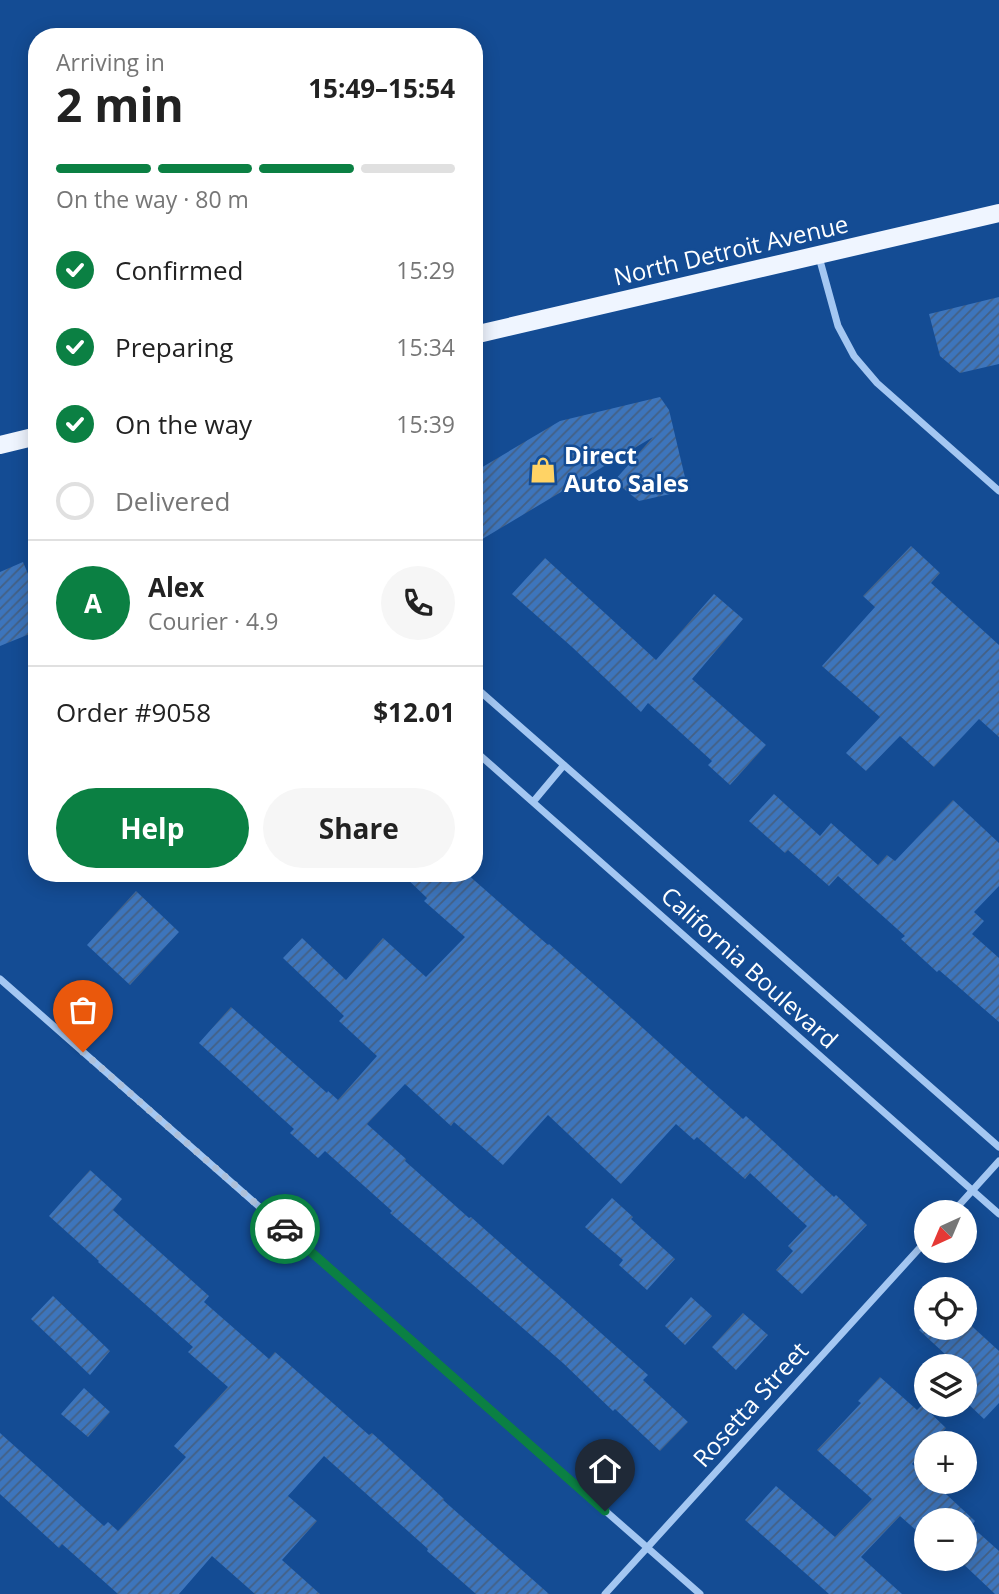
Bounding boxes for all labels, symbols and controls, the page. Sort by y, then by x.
text: Arriving in [56,46,165,78]
text: 15:49–15:54 [308,70,455,106]
text: 2 min [56,73,184,135]
text: On the way · 80 m [56,183,249,215]
street label: North Detroit Avenue [610,206,851,293]
icon: check [56,251,94,289]
text: Confirmed [115,252,243,288]
text: 15:29 [396,254,455,286]
icon: check [56,328,94,366]
text: Preparing [115,329,233,365]
text: 15:34 [396,331,455,363]
icon: check [56,405,94,443]
text: On the way [115,406,252,442]
text: 15:39 [396,408,455,440]
place label: Direct Auto Sales [564,438,689,499]
shop icon: Direct Auto Sales [528,455,558,485]
text: Delivered [115,483,230,519]
button: phone [381,566,455,640]
text: Alex [148,569,204,605]
text: A [84,585,102,621]
text: Courier · 4.9 [148,605,278,637]
text: Order #9058 [56,694,211,730]
text: $12.01 [373,694,455,730]
button: Help [56,788,249,868]
button: Share [263,788,455,868]
street label: California Boulevard [655,879,845,1055]
pin [53,980,113,1052]
icon: bag [64,991,102,1029]
courier [250,1194,320,1264]
north arrow [914,1200,976,1264]
map controls [914,1200,977,1571]
icon: car [266,1210,304,1248]
button: locate [914,1277,977,1340]
street label: Rosetta Street [685,1334,815,1474]
button: layers [914,1354,977,1417]
button: + [914,1431,977,1494]
pin [575,1439,635,1511]
icon: home [586,1450,624,1488]
button: − [914,1508,977,1571]

